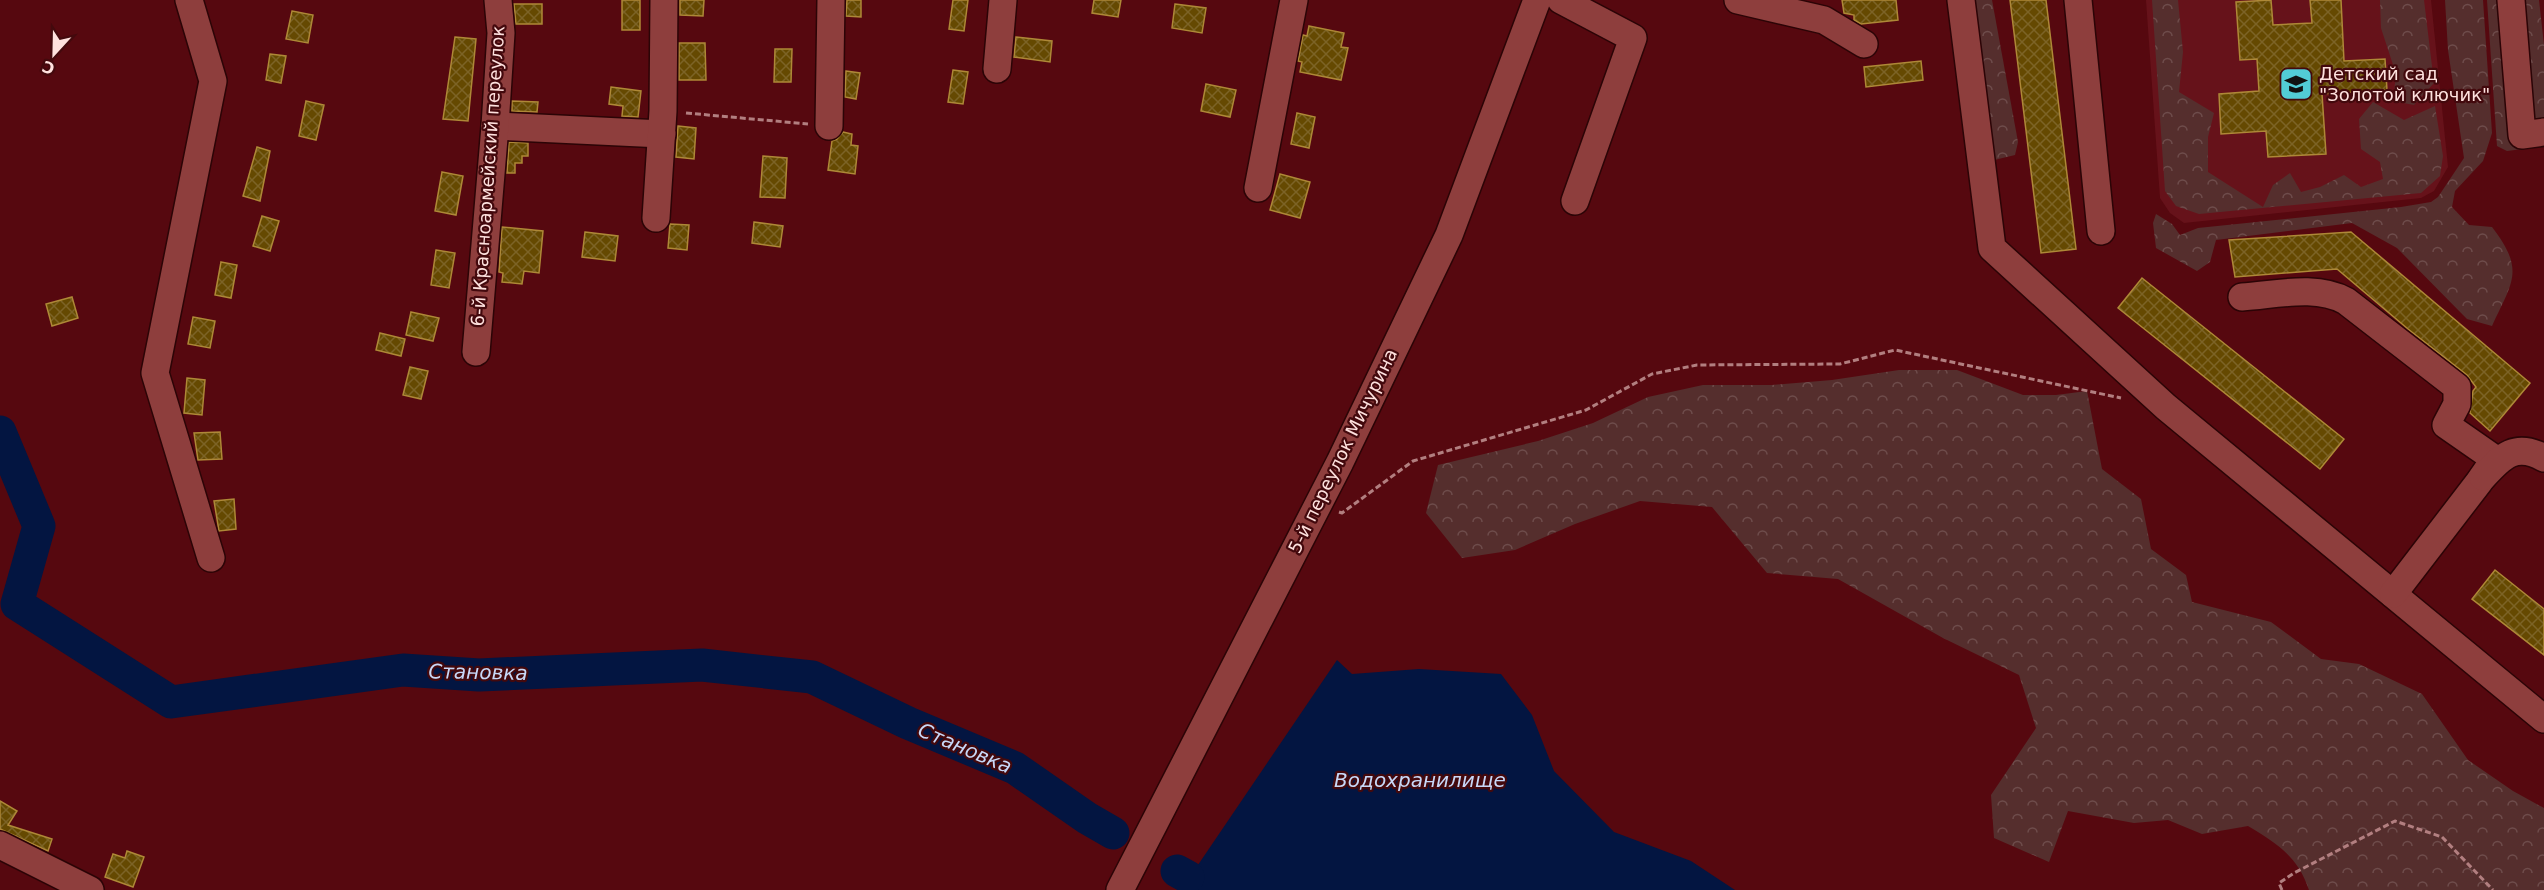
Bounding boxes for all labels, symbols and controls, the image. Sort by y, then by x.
north arrow [24,24,84,84]
street label: 6-й Красноармейский переулок [467,25,508,327]
text: С [40,56,58,78]
place label: Детский сад "Золотой ключик" [2319,63,2490,105]
school or university icon: Детский сад "Золотой ключик" [2278,66,2314,102]
street label: 5-й переулок Мичурина [1284,345,1401,556]
water label: Становка [428,659,528,685]
water label: Становка [915,718,1015,778]
water label: Водохранилище [1334,768,1506,792]

